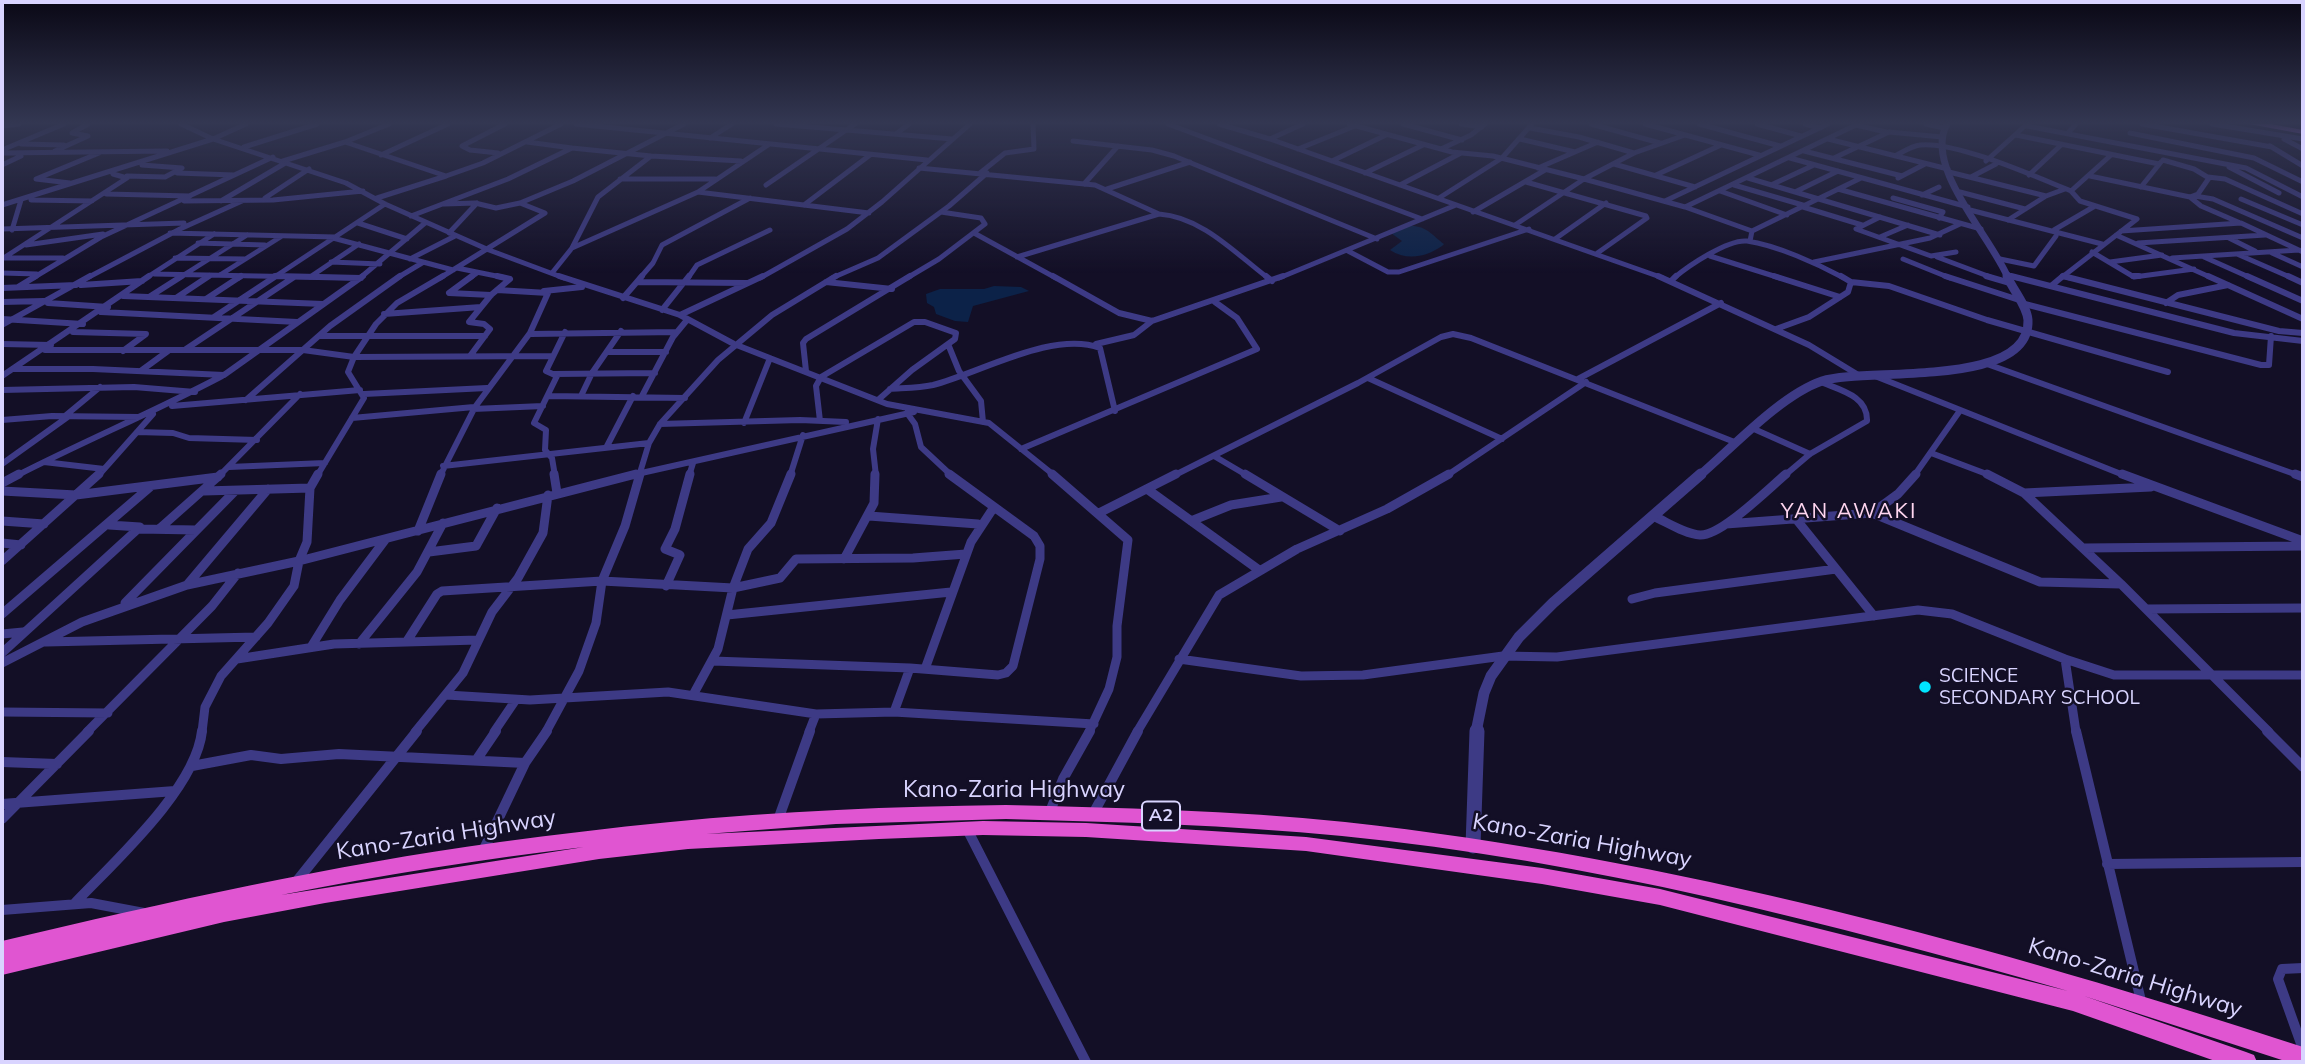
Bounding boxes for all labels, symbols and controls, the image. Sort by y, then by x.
district label: YAN AWAKI [1782,499,1916,525]
place label: SCIENCE SECONDARY SCHOOL [1939,665,2140,709]
marker: SCIENCE SECONDARY SCHOOL [1917,679,1933,695]
street label: Kano-Zaria Highway [903,776,1125,804]
road number: A2 [1142,802,1180,830]
street label: Kano-Zaria Highway [334,804,558,866]
street label: Kano-Zaria Highway [1470,808,1694,874]
street label: Kano-Zaria Highway [2025,932,2245,1024]

